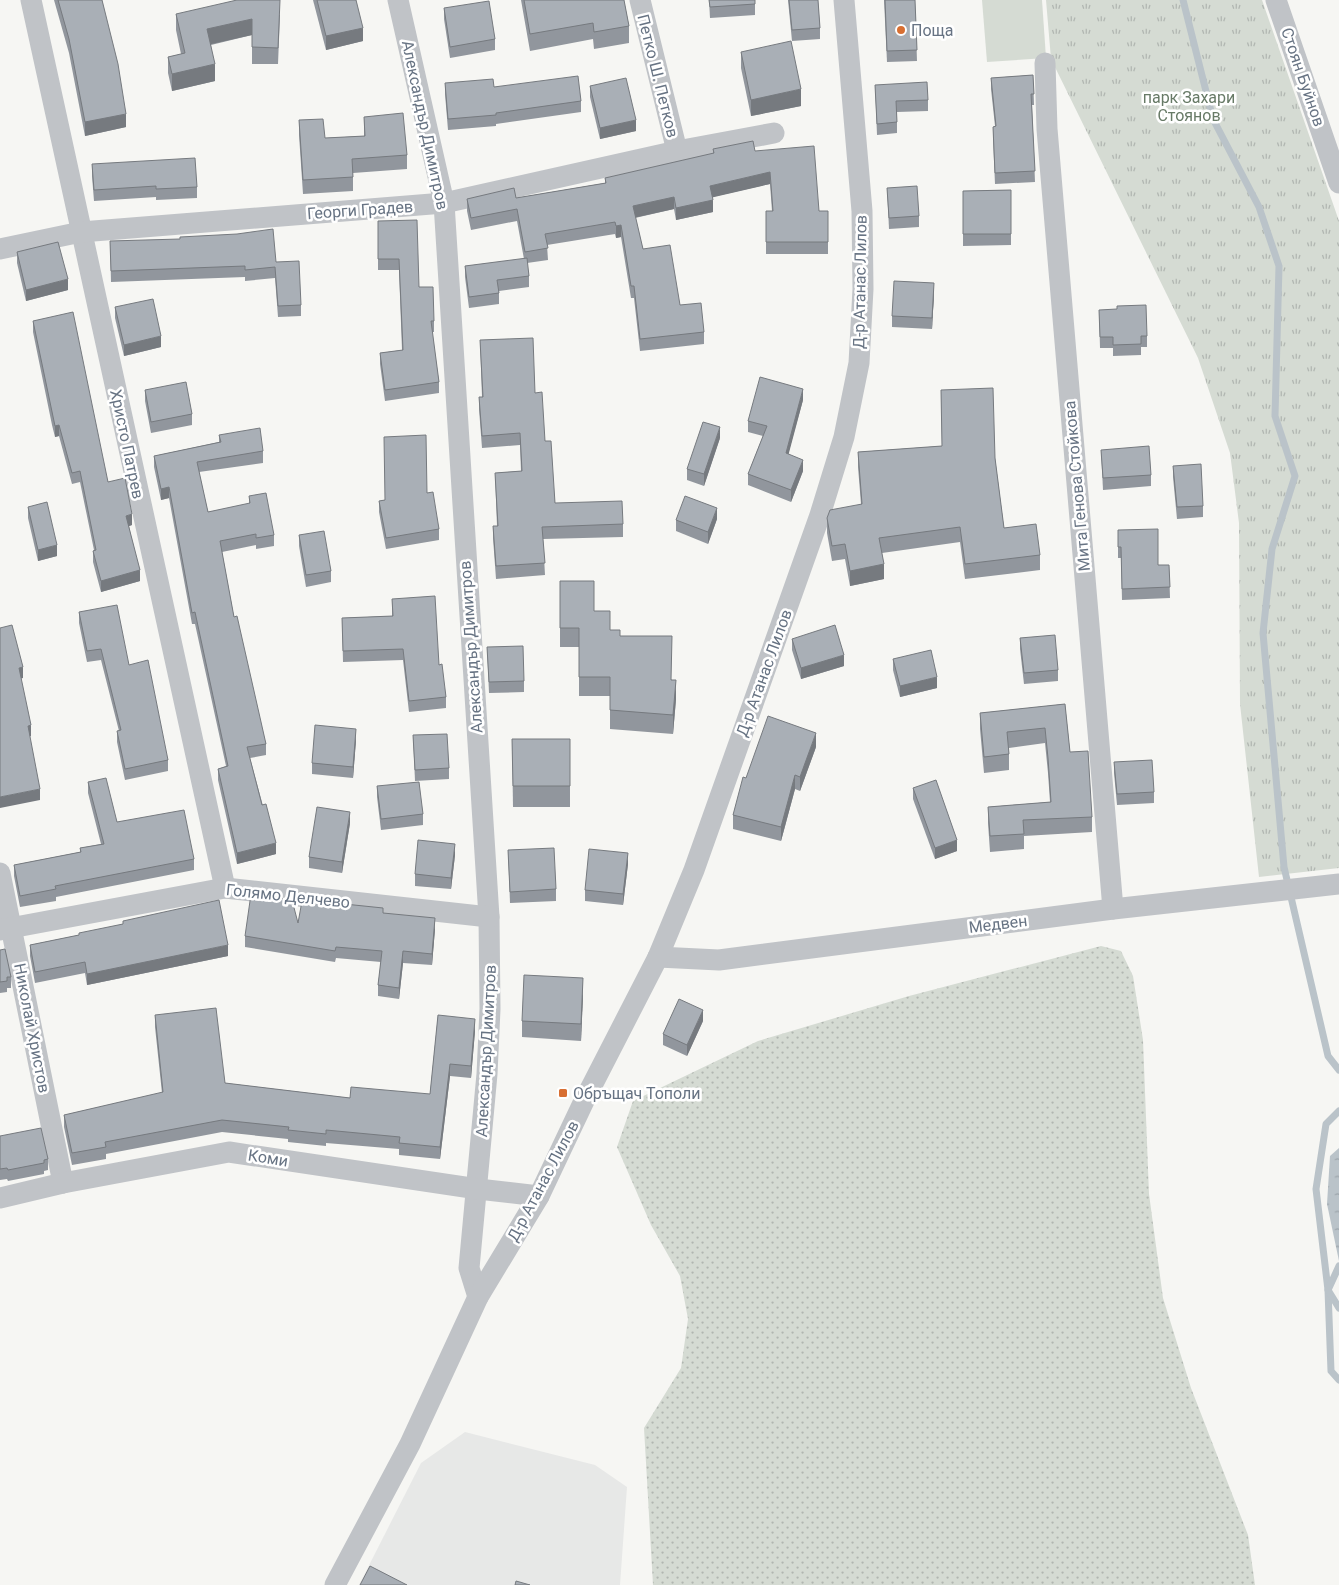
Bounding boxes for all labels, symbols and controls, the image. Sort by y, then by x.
street label: Петко Ш. Петков [633,12,683,140]
place label: Поща [911,21,953,40]
marker: Поща [895,24,907,36]
street label: Стоян Буйнов [1277,25,1329,129]
street label: Александър Димитров [398,39,452,211]
park label: парк Захари Стоянов [1143,88,1235,125]
street label: Георги Градев [306,197,414,223]
street label: Д-р Атанас Лилов [849,215,871,349]
street label: Христо Патрев [106,388,148,500]
street label: Мита Генова Стойкова [1060,400,1094,572]
street label: Александър Димитров [455,560,487,734]
street label: Д-р Атанас Лилов [732,607,796,739]
street label: Голямо Делчево [225,880,351,912]
street label: Медвен [968,911,1028,937]
street label: Николай Христов [10,962,54,1094]
street label: Александър Димитров [472,964,500,1138]
place label: Обръщач Тополи [573,1084,701,1103]
marker: Обръщач Тополи [557,1087,569,1099]
street label: Д-р Атанас Лилов [503,1117,583,1245]
street label: Коми [247,1145,289,1171]

